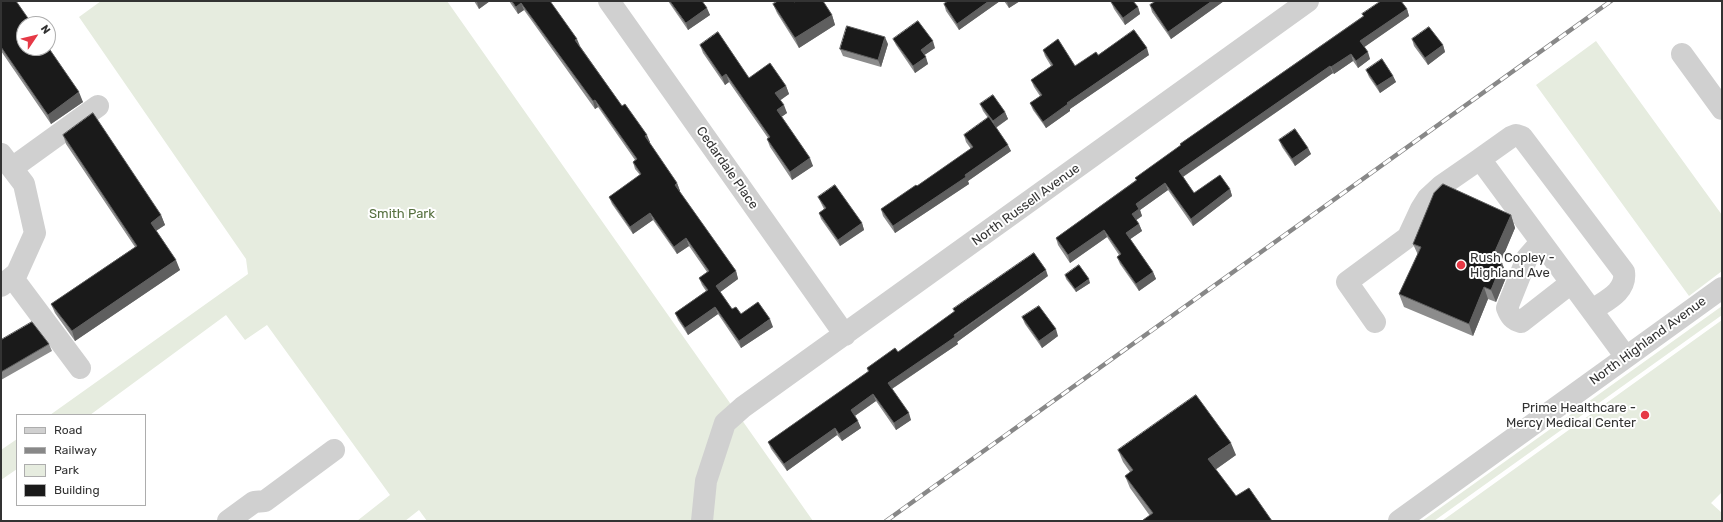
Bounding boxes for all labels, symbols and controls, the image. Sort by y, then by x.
north arrow [16,16,56,56]
text: N [38,22,53,36]
street label: Cedardale Place [693,124,761,212]
street label: North Russell Avenue [969,161,1083,249]
park label: Smith Park [369,206,435,222]
place label: Rush Copley - Highland Ave [1470,250,1555,281]
marker: Rush Copley - Highland Ave [1455,259,1467,271]
street label: North Highland Avenue [1587,293,1709,389]
place label: Prime Healthcare - Mercy Medical Center [1506,400,1636,431]
marker: Prime Healthcare - Mercy Medical Center [1639,409,1651,421]
legend [16,414,146,506]
text: Road [54,423,82,437]
text: Railway [54,443,97,457]
text: Park [54,463,79,477]
text: Building [54,483,100,497]

